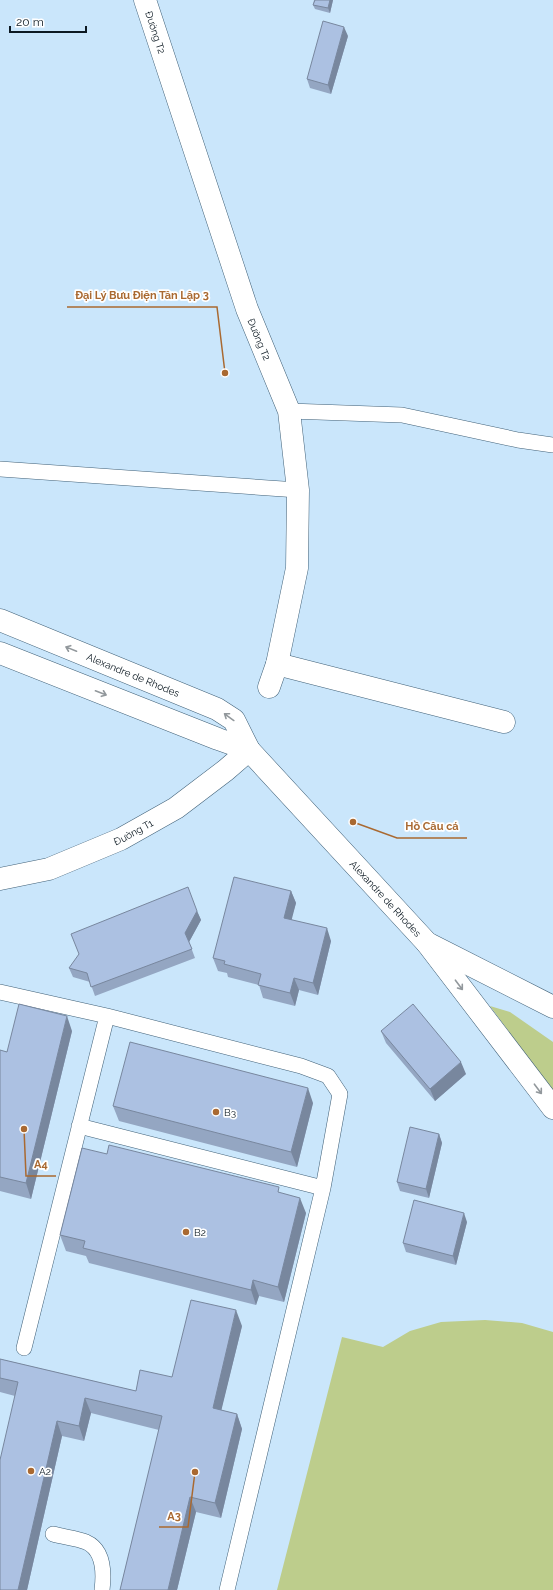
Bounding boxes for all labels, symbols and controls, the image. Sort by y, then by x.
scale bar [10,8,86,34]
street label: Đường T2 [144,10,168,55]
text: 20 m [16,15,44,29]
callout: Đại Lý Bưu Điện Tân Lập 3 [67,284,217,307]
text: Đại Lý Bưu Điện Tân Lập 3 [75,289,209,302]
street label: Đường T2 [246,317,273,362]
one-way arrow [65,645,77,653]
street label: Alexandre de Rhodes [85,651,181,699]
one-way arrow [95,690,107,697]
one-way arrow [223,713,234,721]
callout: Hồ Câu cá [397,815,467,838]
street label: Đường T1 [112,816,155,847]
text: Hồ Câu cá [405,820,459,833]
street label: Alexandre de Rhodes [348,858,424,939]
one-way arrow [455,980,463,991]
one-way arrow [534,1083,542,1094]
marker: B3 [211,1107,221,1117]
place label: B3 [224,1107,236,1118]
callout: A4 [26,1153,56,1176]
text: A4 [34,1158,48,1171]
marker: B2 [181,1227,191,1237]
place label: B2 [194,1227,206,1238]
marker: A2 [26,1466,36,1476]
place label: A2 [39,1466,51,1477]
callout: A3 [159,1504,188,1527]
text: A3 [167,1510,181,1523]

